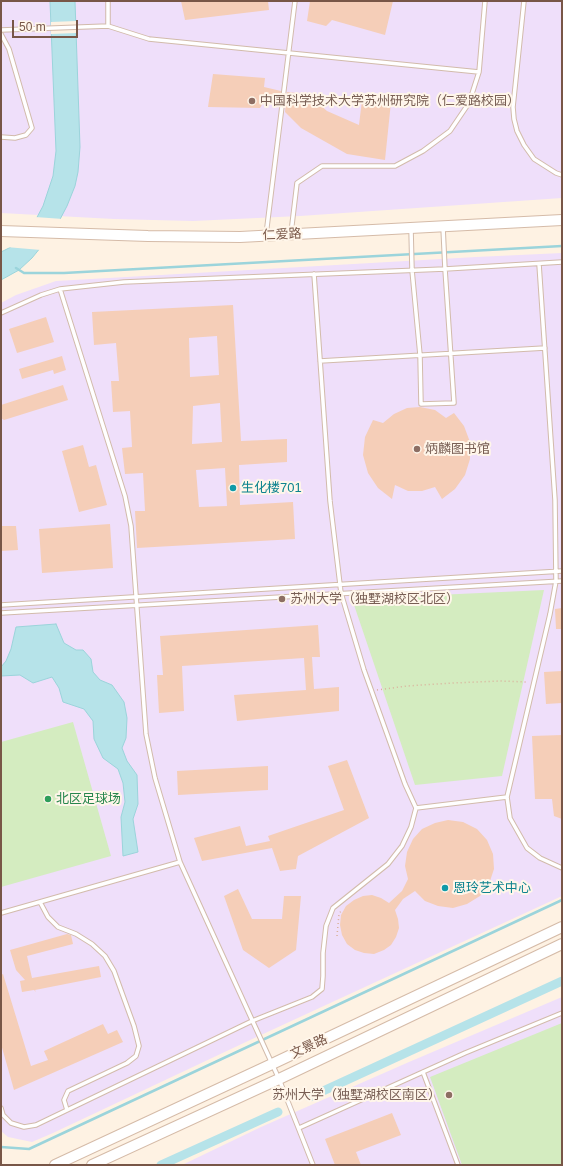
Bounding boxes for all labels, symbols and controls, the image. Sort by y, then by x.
scale bar [14,12,80,38]
text: 50 m [19,20,46,34]
place label: 中国科学技术大学苏州研究院（仁爱路校园） [260,93,520,109]
marker: 中国科学技术大学苏州研究院（仁爱路校园） [247,96,257,106]
street label: 仁爱路 [262,226,302,244]
place label: 炳麟图书馆 [425,441,490,457]
marker: 炳麟图书馆 [412,444,422,454]
place label: 生化楼701 [241,480,302,496]
marker: 生化楼701 [228,483,238,493]
place label: 苏州大学（独墅湖校区北区） [290,591,459,607]
marker: 苏州大学（独墅湖校区北区） [277,594,287,604]
place label: 北区足球场 [56,791,121,807]
marker: 北区足球场 [43,794,53,804]
place label: 恩玲艺术中心 [453,880,531,896]
marker: 恩玲艺术中心 [440,883,450,893]
street label: 文景路 [288,1032,330,1062]
place label: 苏州大学（独墅湖校区南区） [272,1087,441,1103]
marker: 苏州大学（独墅湖校区南区） [444,1090,454,1100]

